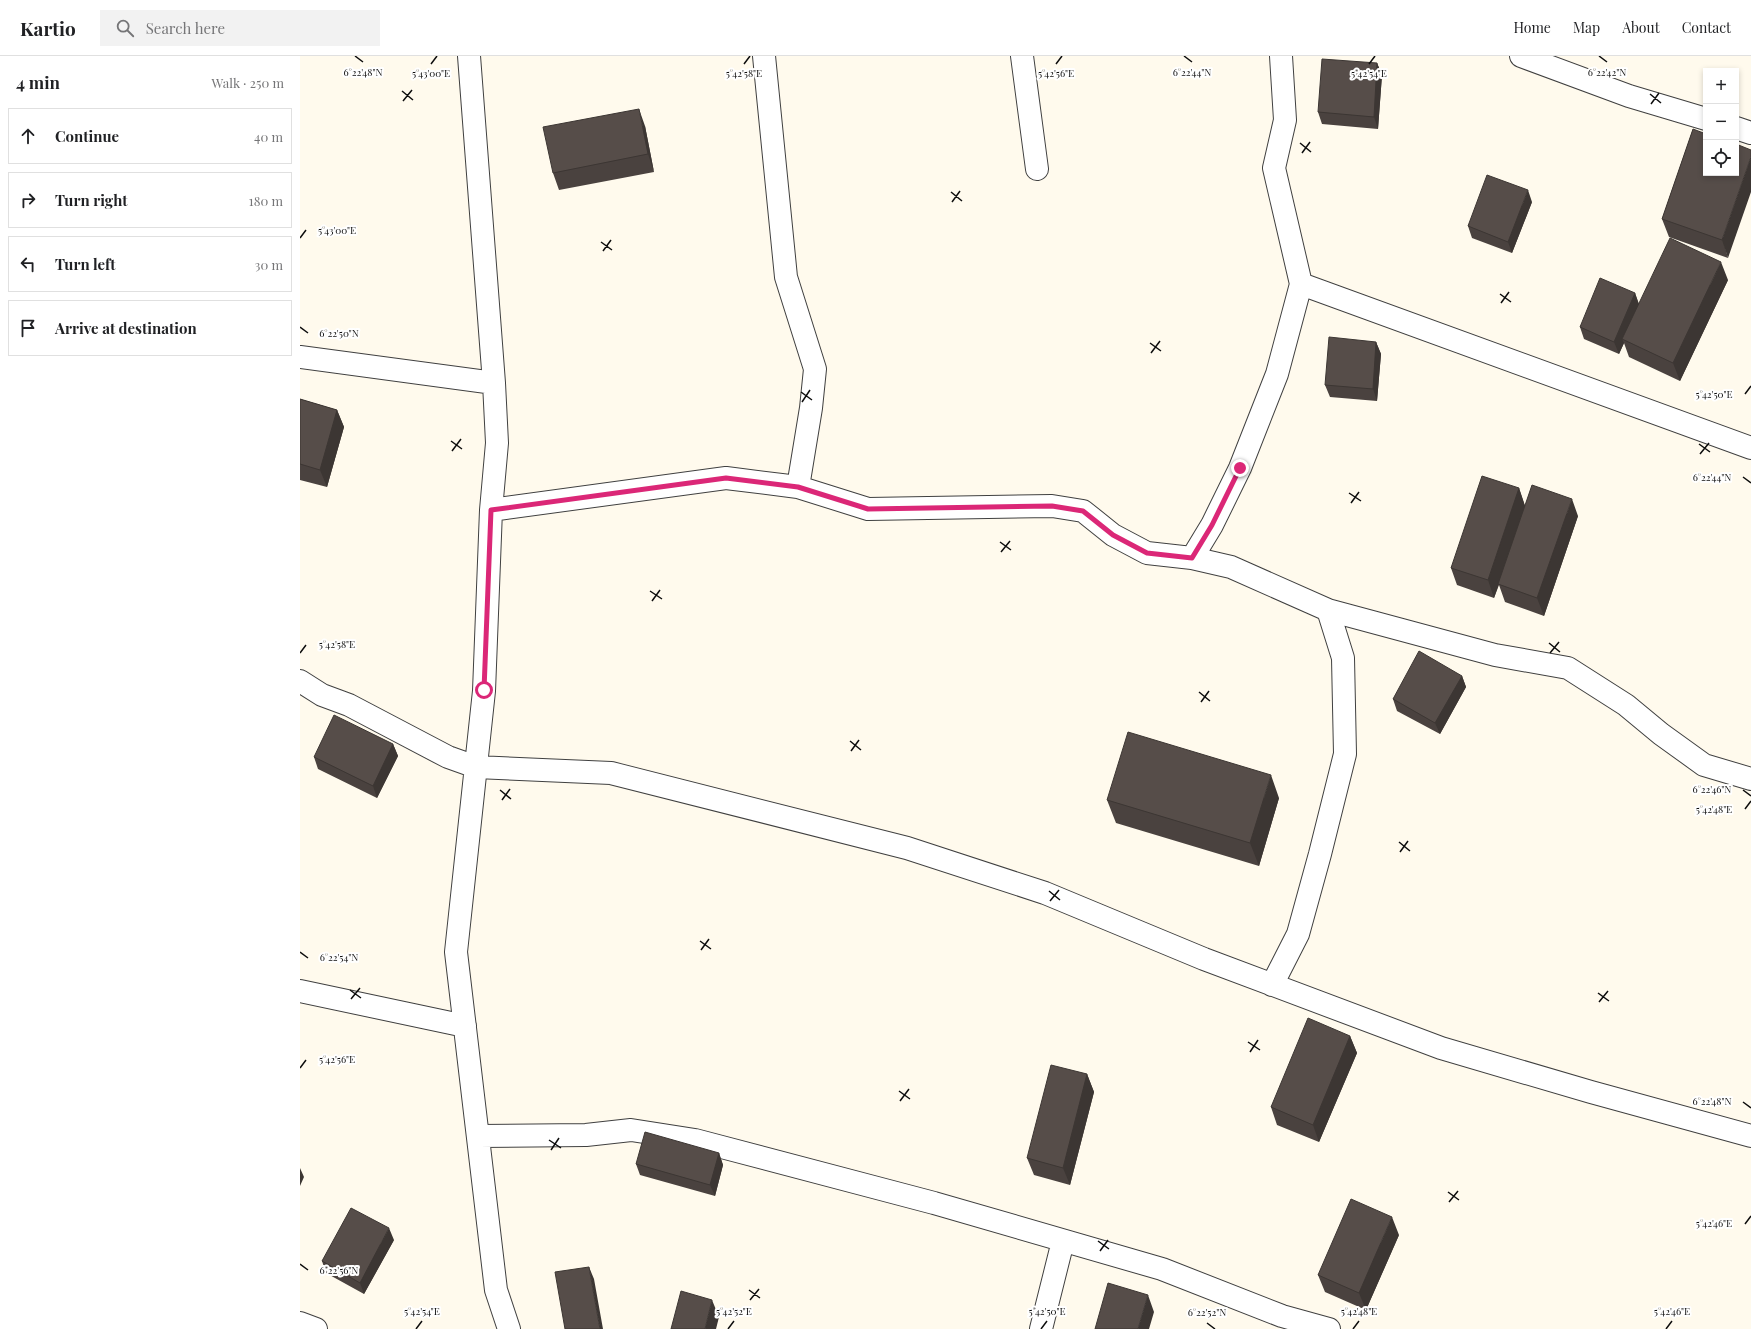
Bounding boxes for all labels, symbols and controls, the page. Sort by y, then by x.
search box [100,10,380,46]
text: Kartio [20,15,76,41]
icon: search [114,17,136,39]
text: Search here [146,18,225,38]
text: Home [1513,18,1551,37]
text: Map [1573,18,1600,37]
text: About [1622,18,1660,37]
text: Contact [1682,18,1731,37]
text: 6°22'48"N [344,65,382,79]
text: 6°22'44"N [1173,65,1211,79]
text: 6°22'42"N [1588,65,1626,79]
text: 5°43'00"E [412,66,450,80]
text: 5°42'58"E [726,66,762,80]
text: 5°42'56"E [1038,66,1074,80]
text: 5°42'54"E [1351,66,1387,80]
map controls [1703,68,1739,176]
button: + [1703,68,1739,104]
text: 4 min [16,71,60,93]
text: Walk · 250 m [212,74,284,91]
button: − [1703,104,1739,140]
icon: ahead [17,125,39,147]
text: Continue [55,126,119,146]
text: 40 m [254,128,283,145]
button: locate [1703,140,1739,176]
icon: right [17,189,39,211]
text: Turn right [55,190,128,210]
text: 180 m [249,192,283,209]
text: 5°43'00"E [318,223,356,237]
icon: left [17,253,39,275]
text: Turn left [55,254,116,274]
text: 30 m [255,256,283,273]
icon: arrive [17,317,39,339]
text: Arrive at destination [55,318,197,338]
text: 6°22'50"N [319,326,359,340]
text: 5°42'50"E [1695,387,1733,401]
route end [1231,459,1249,477]
text: 6°22'44"N [1693,470,1731,484]
text: 5°42'58"E [319,637,355,651]
route start [475,681,493,699]
text: 6°22'46"N [1693,782,1731,796]
text: 5°42'48"E [1696,802,1732,816]
text: 6°22'54"N [320,950,358,964]
text: 5°42'56"E [319,1052,355,1066]
text: 6°22'48"N [1693,1094,1731,1108]
text: 5°42'46"E [1696,1216,1732,1230]
text: 6°22'56"N [320,1263,358,1277]
text: 5°42'54"E [404,1304,440,1318]
text: 5°42'52"E [716,1304,752,1318]
text: 5°42'50"E [1028,1304,1066,1318]
text: 5°42'48"E [1341,1304,1377,1318]
text: 5°42'46"E [1654,1304,1690,1318]
text: 6°22'52"N [1188,1305,1226,1319]

